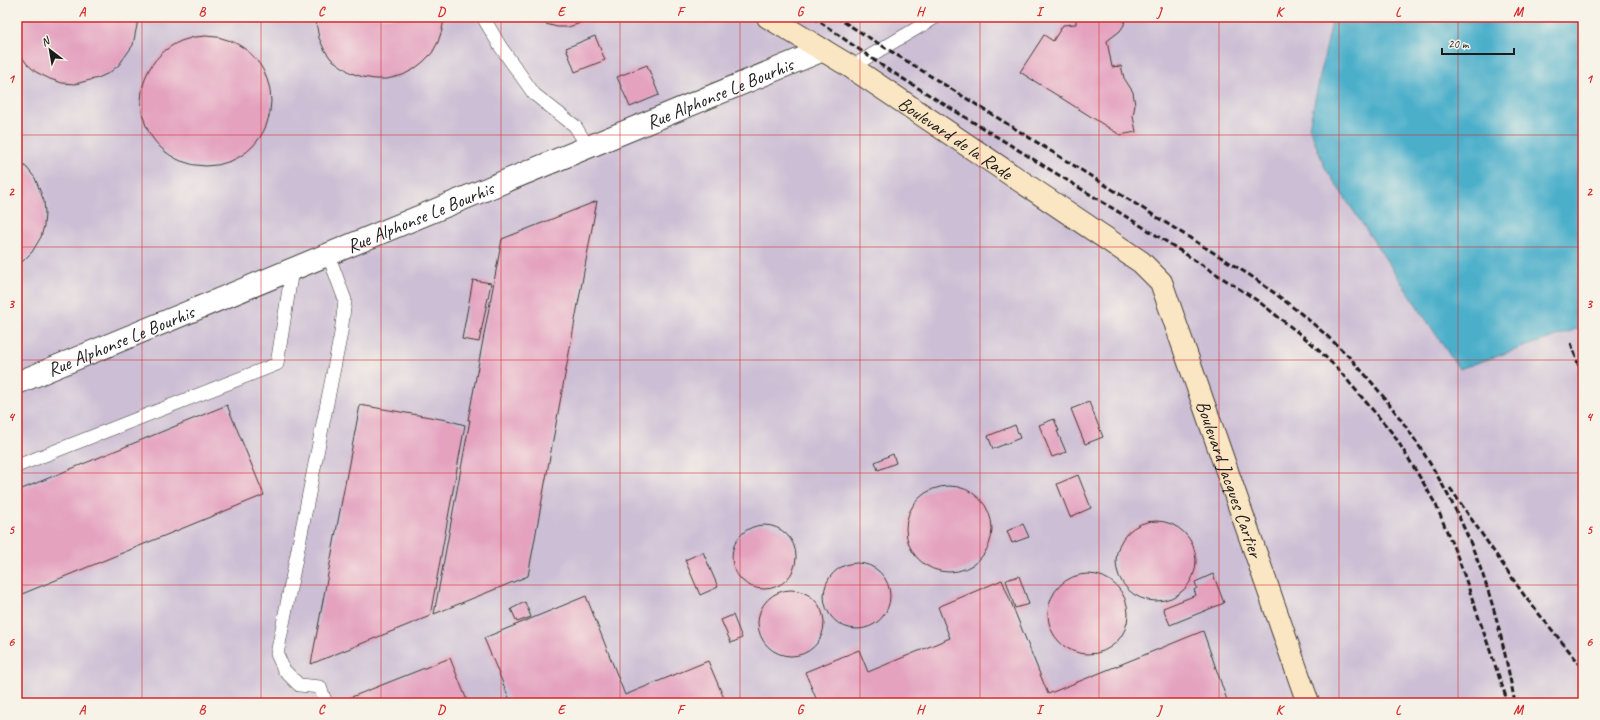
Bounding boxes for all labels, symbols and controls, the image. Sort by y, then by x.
text: A [79,4,87,20]
text: B [199,4,207,20]
text: C [318,4,326,20]
text: D [437,4,446,20]
text: E [558,4,567,20]
text: F [677,4,686,20]
text: G [797,4,805,20]
text: H [916,4,926,20]
text: I [1036,4,1045,20]
text: J [1156,4,1163,20]
text: K [1276,4,1286,20]
text: L [1395,4,1402,20]
text: M [1513,4,1524,20]
north arrow [30,30,70,70]
scale bar [1442,30,1514,56]
text: N [38,33,53,49]
text: 20 m [1448,36,1470,52]
street label: Rue Alphonse Le Bourhis [643,52,798,135]
text: 1 [8,71,16,87]
text: 1 [1586,71,1594,87]
street label: Boulevard de la Rade [893,91,1018,186]
street label: Rue Alphonse Le Bourhis [343,176,499,258]
text: 2 [8,184,15,200]
text: 2 [1586,184,1593,200]
text: 3 [8,296,15,312]
text: 3 [1586,296,1593,312]
street label: Rue Alphonse Le Bourhis [44,300,199,382]
street label: Boulevard Jacques Cartier [1190,397,1268,563]
text: 4 [8,409,16,425]
text: 4 [1586,409,1594,425]
text: 5 [8,522,15,538]
text: 5 [1586,522,1593,538]
text: 6 [8,634,15,650]
text: 6 [1586,634,1593,650]
text: A [79,702,87,718]
text: B [199,702,207,718]
text: C [318,702,326,718]
text: D [437,702,446,718]
text: E [558,702,567,718]
text: F [677,702,686,718]
text: G [797,702,805,718]
text: H [916,702,926,718]
text: I [1036,702,1045,718]
text: J [1156,702,1163,718]
text: K [1276,702,1286,718]
text: L [1395,702,1402,718]
text: M [1513,702,1524,718]

